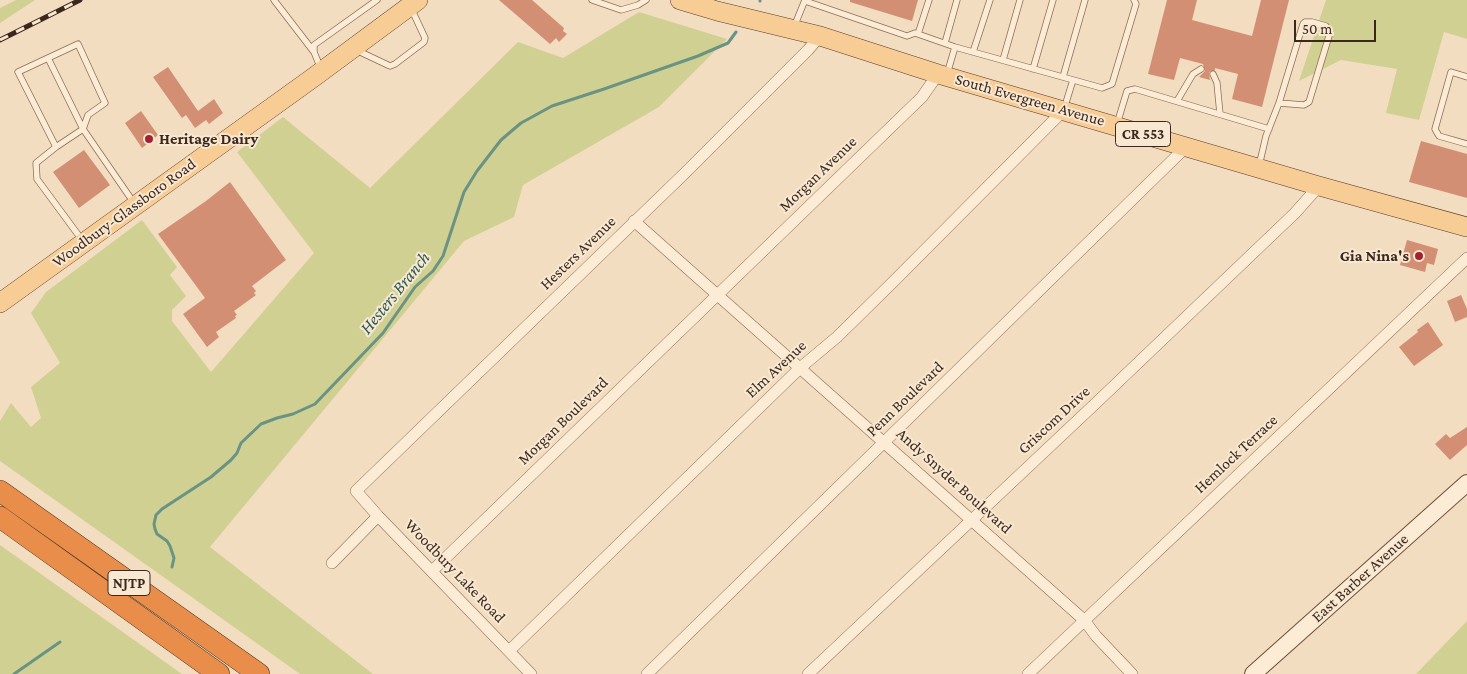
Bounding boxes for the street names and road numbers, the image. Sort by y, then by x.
street label: South Evergreen Avenue [953,69,1107,131]
road number: CR 553 [1116,122,1170,146]
street label: Morgan Avenue [775,132,861,216]
street label: Woodbury-Glassboro Road [48,154,200,272]
street label: Hesters Avenue [536,212,620,294]
street label: Elm Avenue [742,336,810,402]
street label: Penn Boulevard [862,357,948,441]
street label: Morgan Boulevard [514,373,612,469]
street label: Griscom Drive [1014,382,1094,458]
street label: Hemlock Terrace [1190,411,1282,497]
street label: Andy Snyder Boulevard [892,424,1016,538]
street label: Woodbury Lake Road [401,515,509,627]
street label: East Barber Avenue [1308,530,1412,626]
road number: NJTP [108,570,150,596]

